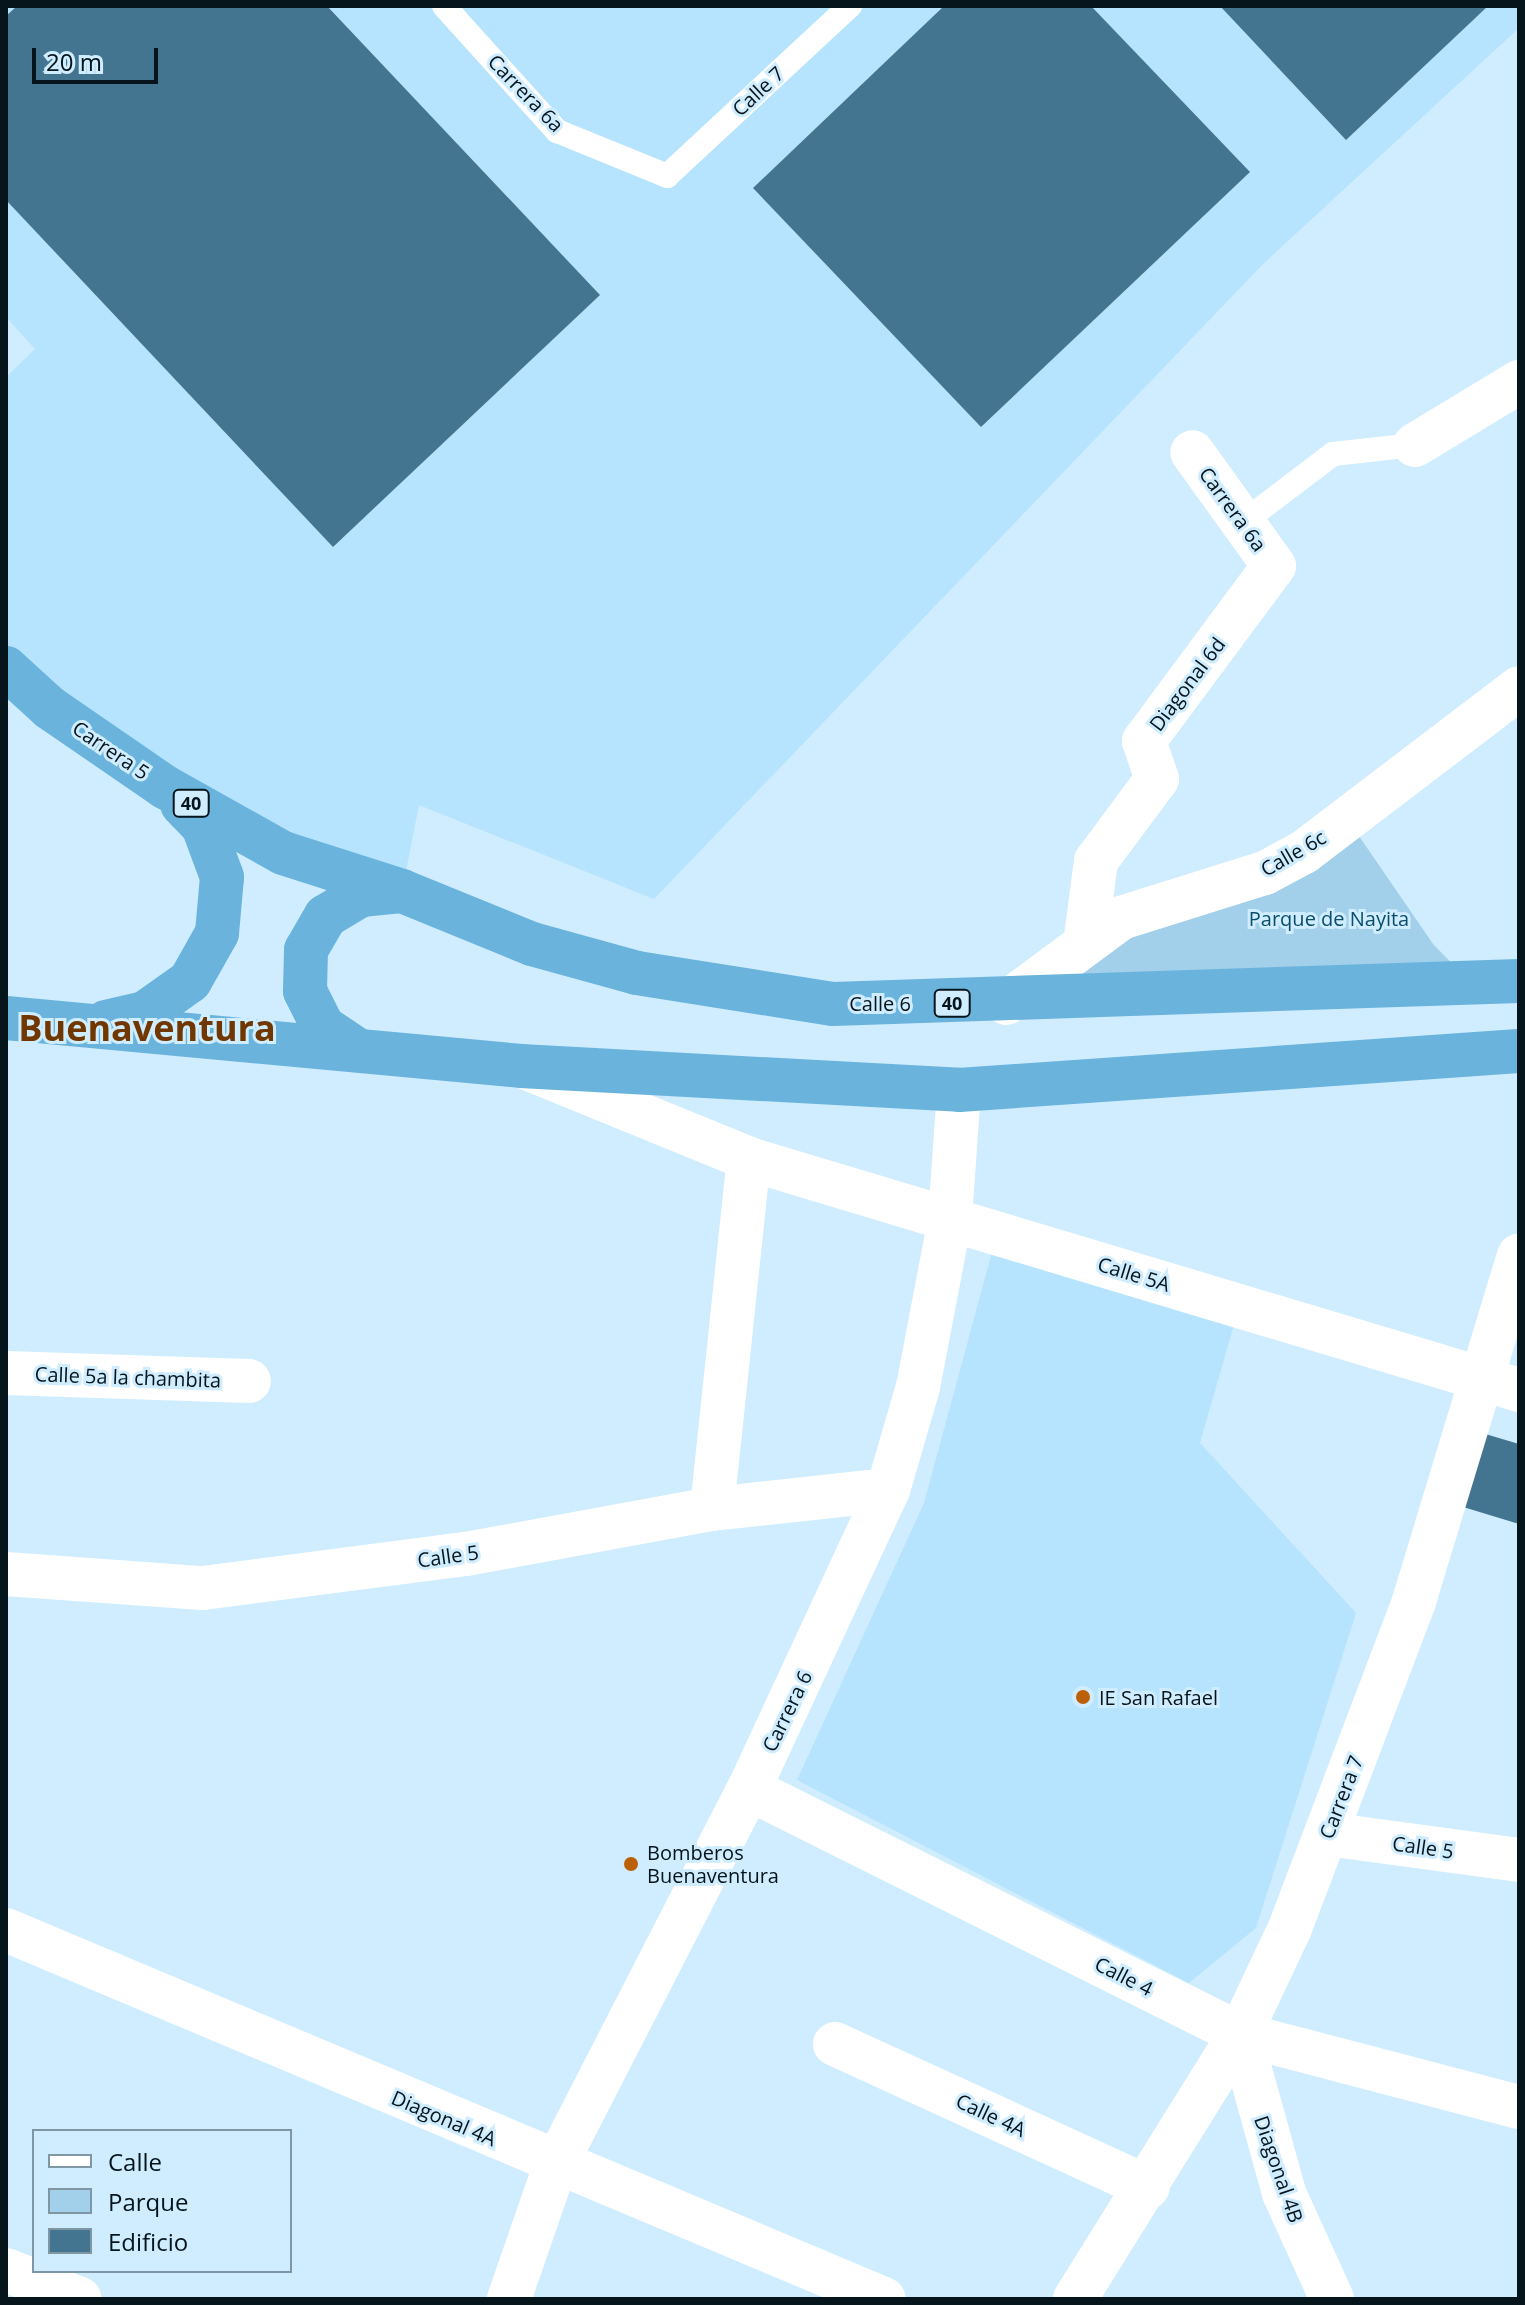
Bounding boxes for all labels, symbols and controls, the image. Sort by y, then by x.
scale bar [36,32,162,82]
text: 20 m [46,45,102,78]
street label: Carrera 6a [483,49,569,137]
street label: Calle 7 [727,61,789,121]
street label: Carrera 6a [1194,462,1272,556]
street label: Diagonal 6d [1144,633,1230,735]
street label: Carrera 5 [68,716,154,784]
road number: 40 [171,789,211,817]
street label: Calle 6c [1256,825,1330,881]
park label: Parque de Nayita [1249,906,1409,930]
road number: 40 [932,989,972,1017]
street label: Calle 6 [849,991,911,1015]
district label: Buenaventura [18,1006,276,1050]
street label: Calle 5A [1095,1252,1173,1296]
street label: Calle 5a la chambita [34,1362,222,1392]
street label: Calle 5 [416,1540,480,1572]
street label: Carrera 6 [757,1667,817,1755]
place label: IE San Rafael [1099,1685,1218,1709]
marker: IE San Rafael [1074,1688,1092,1706]
street label: Carrera 7 [1314,1752,1368,1842]
street label: Calle 5 [1391,1831,1455,1863]
place label: Bomberos Buenaventura [647,1840,779,1887]
marker: Bomberos Buenaventura [622,1855,640,1873]
street label: Calle 4 [1091,1951,1157,2001]
street label: Diagonal 4A [388,2085,500,2151]
street label: Calle 4A [952,2088,1030,2142]
street label: Diagonal 4B [1249,2112,1309,2226]
legend [32,2129,292,2273]
text: Calle [108,2145,162,2178]
text: Parque [108,2185,188,2218]
text: Edificio [108,2225,188,2258]

